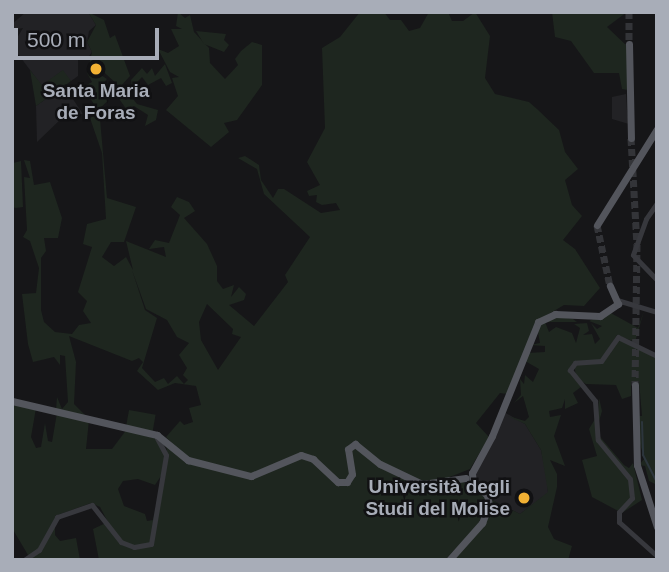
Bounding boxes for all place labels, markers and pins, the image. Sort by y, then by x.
marker: Santa Maria de Foras [88,61,104,77]
place label: Santa Maria de Foras [43,80,149,124]
place label: Università degli Studi del Molise [365,476,510,520]
marker: Università degli Studi del Molise [516,490,532,506]

